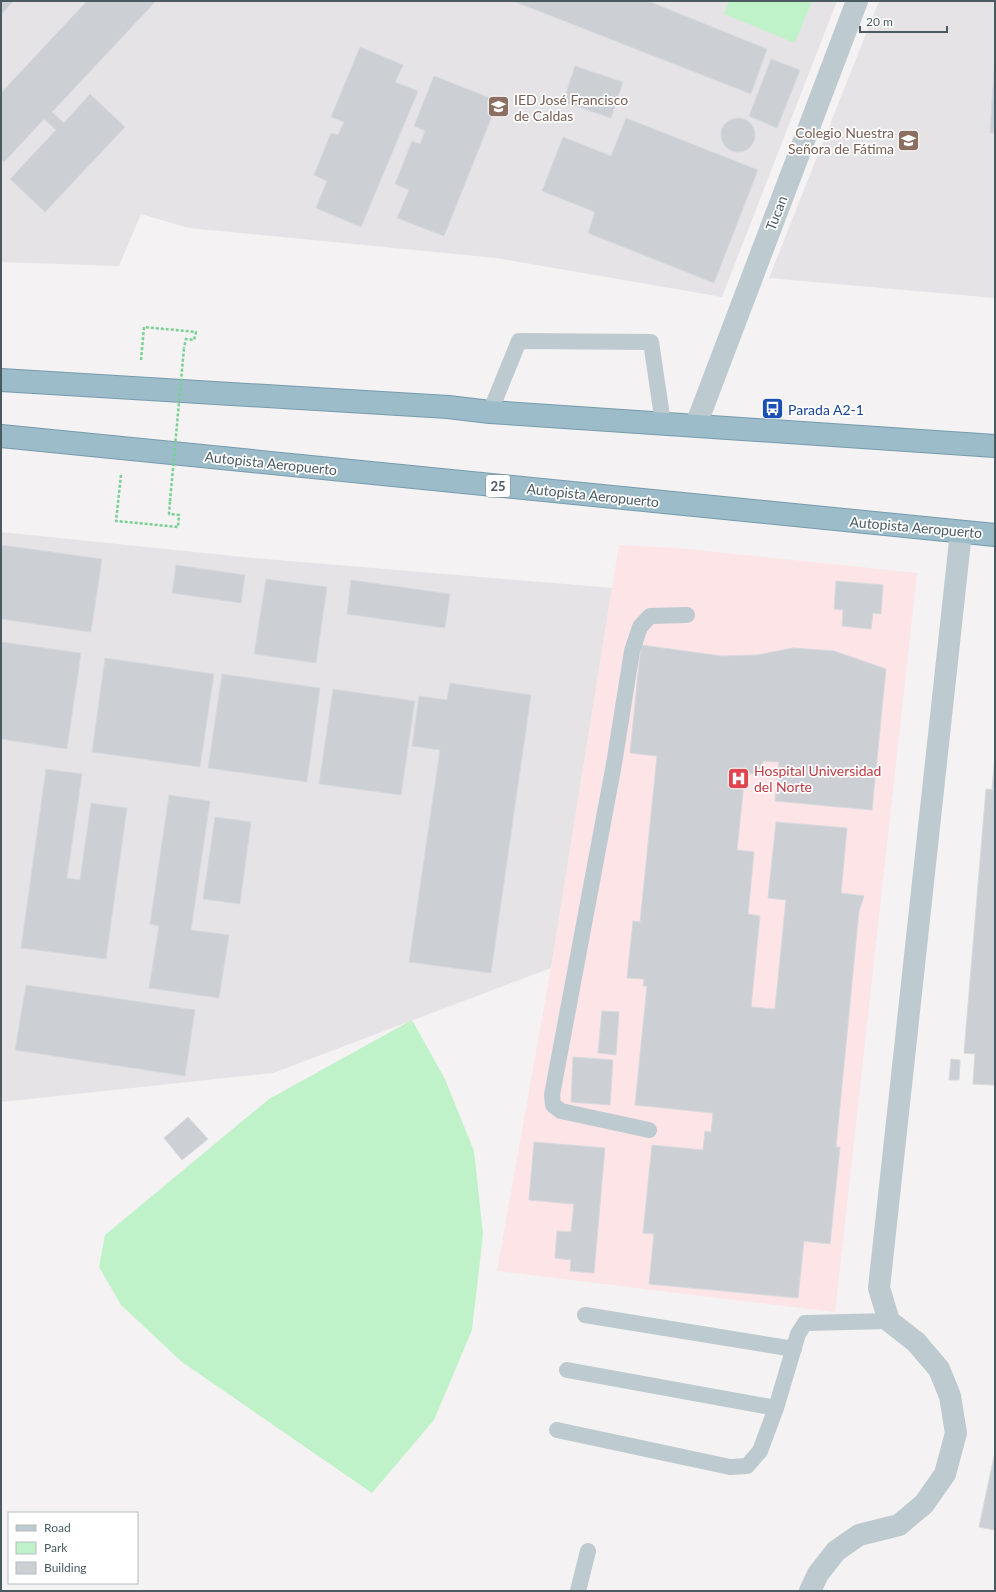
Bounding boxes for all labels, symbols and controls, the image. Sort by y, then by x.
scale bar [860,8,947,34]
text: 20 m [866,14,893,29]
place label: IED José Francisco de Caldas [514,91,628,124]
school or university icon: IED José Francisco de Caldas [486,94,512,120]
place label: Colegio Nuestra Señora de Fátima [788,124,894,157]
school or university icon: Colegio Nuestra Señora de Fátima [896,127,922,153]
street label: Tucan [762,193,790,233]
bus stop icon: Parada A2-1 [759,396,785,422]
place label: Parada A2-1 [788,401,864,418]
street label: Autopista Aeropuerto [204,448,338,478]
road number: 25 [486,475,510,497]
street label: Autopista Aeropuerto [526,480,660,510]
street label: Autopista Aeropuerto [849,513,983,541]
place label: Hospital Universidad del Norte [754,762,881,795]
hospital icon: Hospital Universidad del Norte [725,765,751,791]
legend [8,1512,138,1584]
text: Road [44,1520,71,1535]
text: Park [44,1540,68,1555]
text: Building [44,1560,87,1575]

